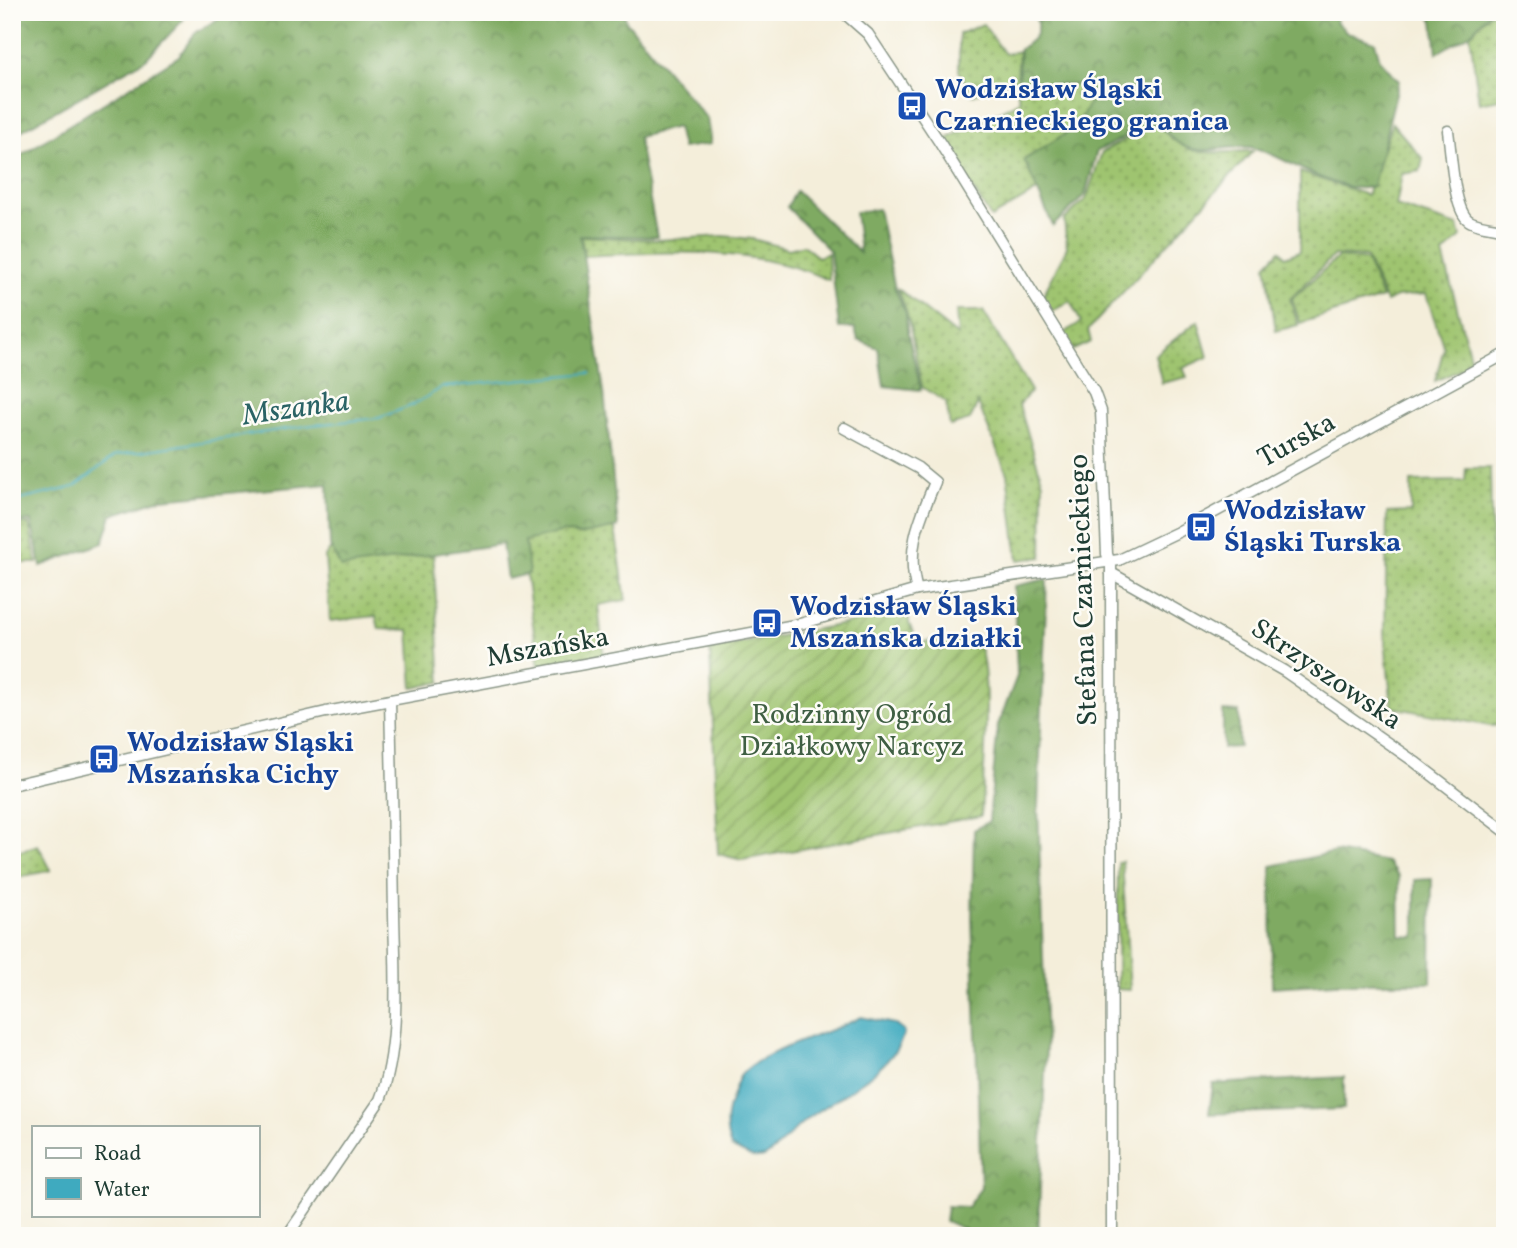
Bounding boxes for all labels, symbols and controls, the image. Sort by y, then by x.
place label: Wodzisław Śląski Czarnieckiego granica [935,71,1229,142]
bus stop icon: Wodzisław Śląski Czarnieckiego granica [895,89,929,123]
water label: Mszanka [239,381,352,437]
street label: Turska [1251,404,1343,478]
street label: Stefana Czarnieckiego [1060,453,1108,727]
place label: Wodzisław Śląski Turska [1224,492,1401,563]
bus stop icon: Wodzisław Śląski Turska [1184,510,1218,544]
place label: Wodzisław Śląski Mszańska działki [790,588,1022,659]
bus stop icon: Wodzisław Śląski Mszańska działki [750,606,784,640]
street label: Skrzyszowska [1243,610,1409,740]
street label: Mszańska [484,618,612,678]
park label: Rodzinny Ogród Działkowy Narcyz [740,696,964,767]
place label: Wodzisław Śląski Mszańska Cichy [127,724,354,795]
bus stop icon: Wodzisław Śląski Mszańska Cichy [87,742,121,776]
legend [32,1126,259,1216]
text: Road [94,1140,141,1169]
text: Water [94,1176,150,1205]

